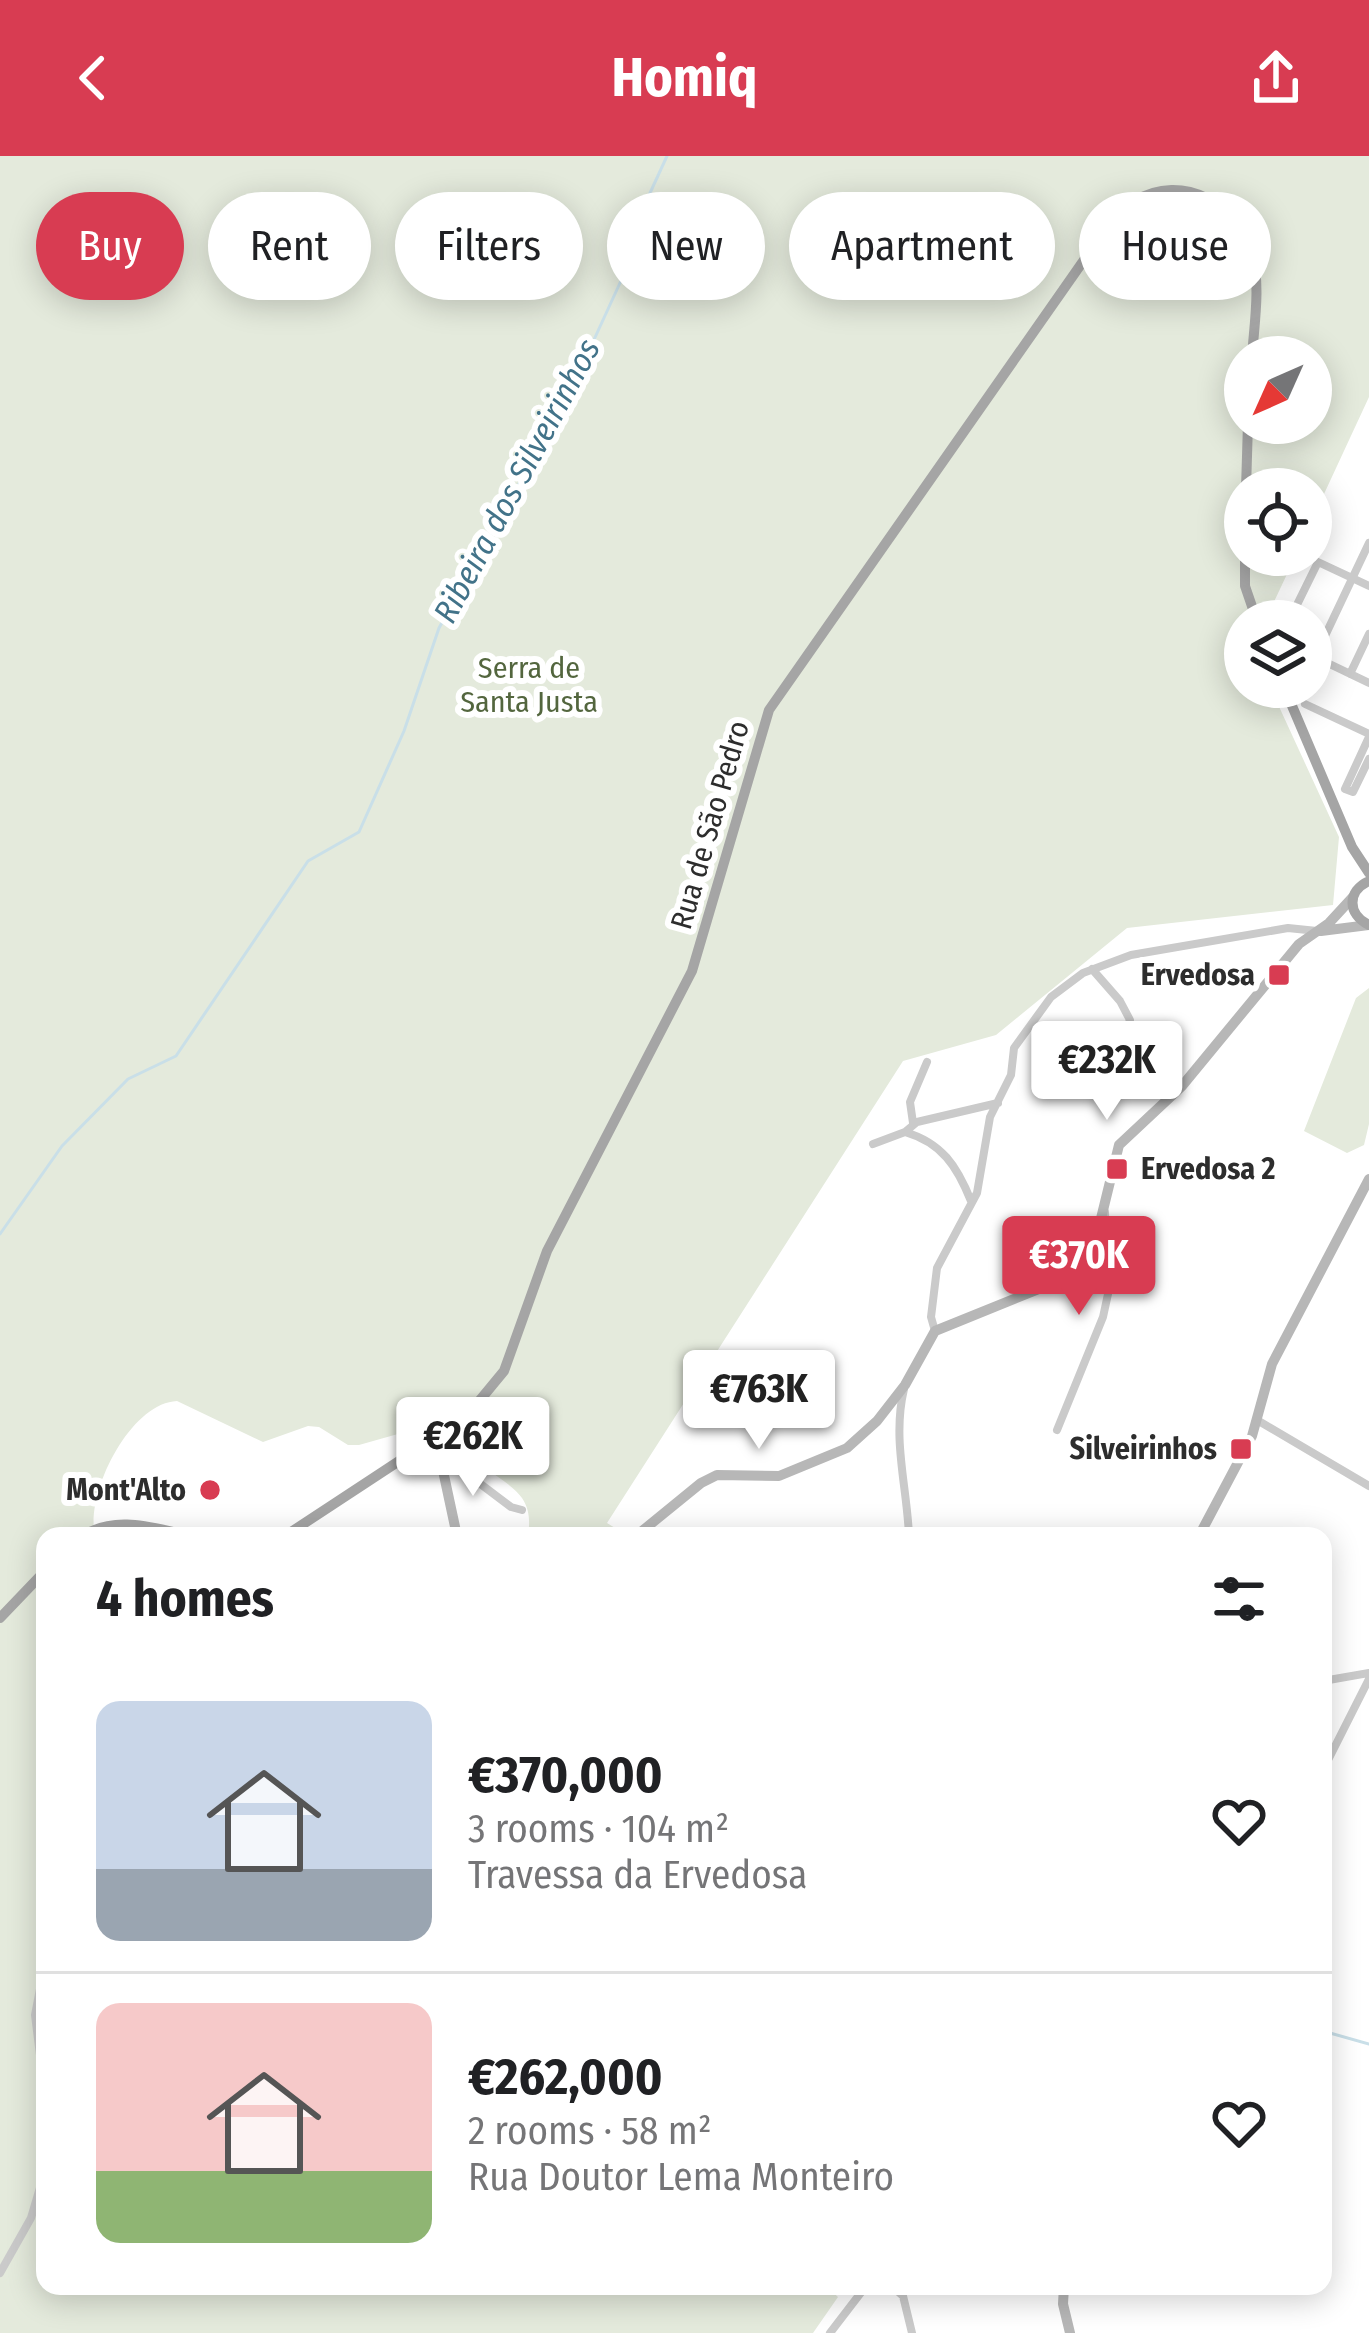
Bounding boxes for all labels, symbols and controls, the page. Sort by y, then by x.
icon: back [60,45,126,111]
icon: share [1243,45,1309,111]
text: Homiq [612,46,757,110]
chip: Buy [36,192,184,300]
chip: Rent [208,192,371,300]
chip: Filters [395,192,583,300]
chip: New [607,192,765,300]
chip: Apartment [789,192,1055,300]
chip: House [1079,192,1271,300]
water label: Ribeira dos Silveirinhos [425,332,609,630]
north arrow [1224,336,1332,444]
map controls [1224,336,1332,708]
button: locate [1224,468,1332,576]
button: layers [1224,600,1332,708]
park label: Serra de Santa Justa [460,650,598,720]
street label: Rua de São Pedro [663,717,757,933]
place label: Ervedosa [1141,957,1255,993]
marker: Ervedosa [1266,962,1292,988]
pin: €232K [1023,1021,1191,1123]
text: €232K [1058,1037,1156,1083]
place label: Ervedosa 2 [1141,1151,1275,1187]
marker: Ervedosa 2 [1104,1156,1130,1182]
pin: €370K [995,1216,1163,1318]
text: €370K [1029,1232,1129,1278]
pin: €763K [675,1350,843,1452]
text: €763K [710,1366,808,1412]
pin: €262K [389,1397,557,1499]
text: €262K [423,1413,523,1459]
place label: Silveirinhos [1070,1431,1217,1467]
marker: Silveirinhos [1228,1436,1254,1462]
place label: Mont'Alto [66,1472,186,1508]
marker: Mont'Alto [197,1477,223,1503]
icon: filters [1206,1566,1272,1632]
text: 4 homes [96,1568,274,1630]
text: €370,000 [468,1744,663,1806]
icon: home [192,1749,336,1893]
icon: heart [1206,1788,1272,1854]
text: 3 rooms · 104 m² [468,1806,729,1852]
text: Travessa da Ervedosa [468,1852,807,1898]
text: €262,000 [468,2046,663,2108]
icon: home [192,2051,336,2195]
icon: heart [1206,2090,1272,2156]
text: 2 rooms · 58 m² [468,2108,712,2154]
text: Rua Doutor Lema Monteiro [468,2154,894,2200]

